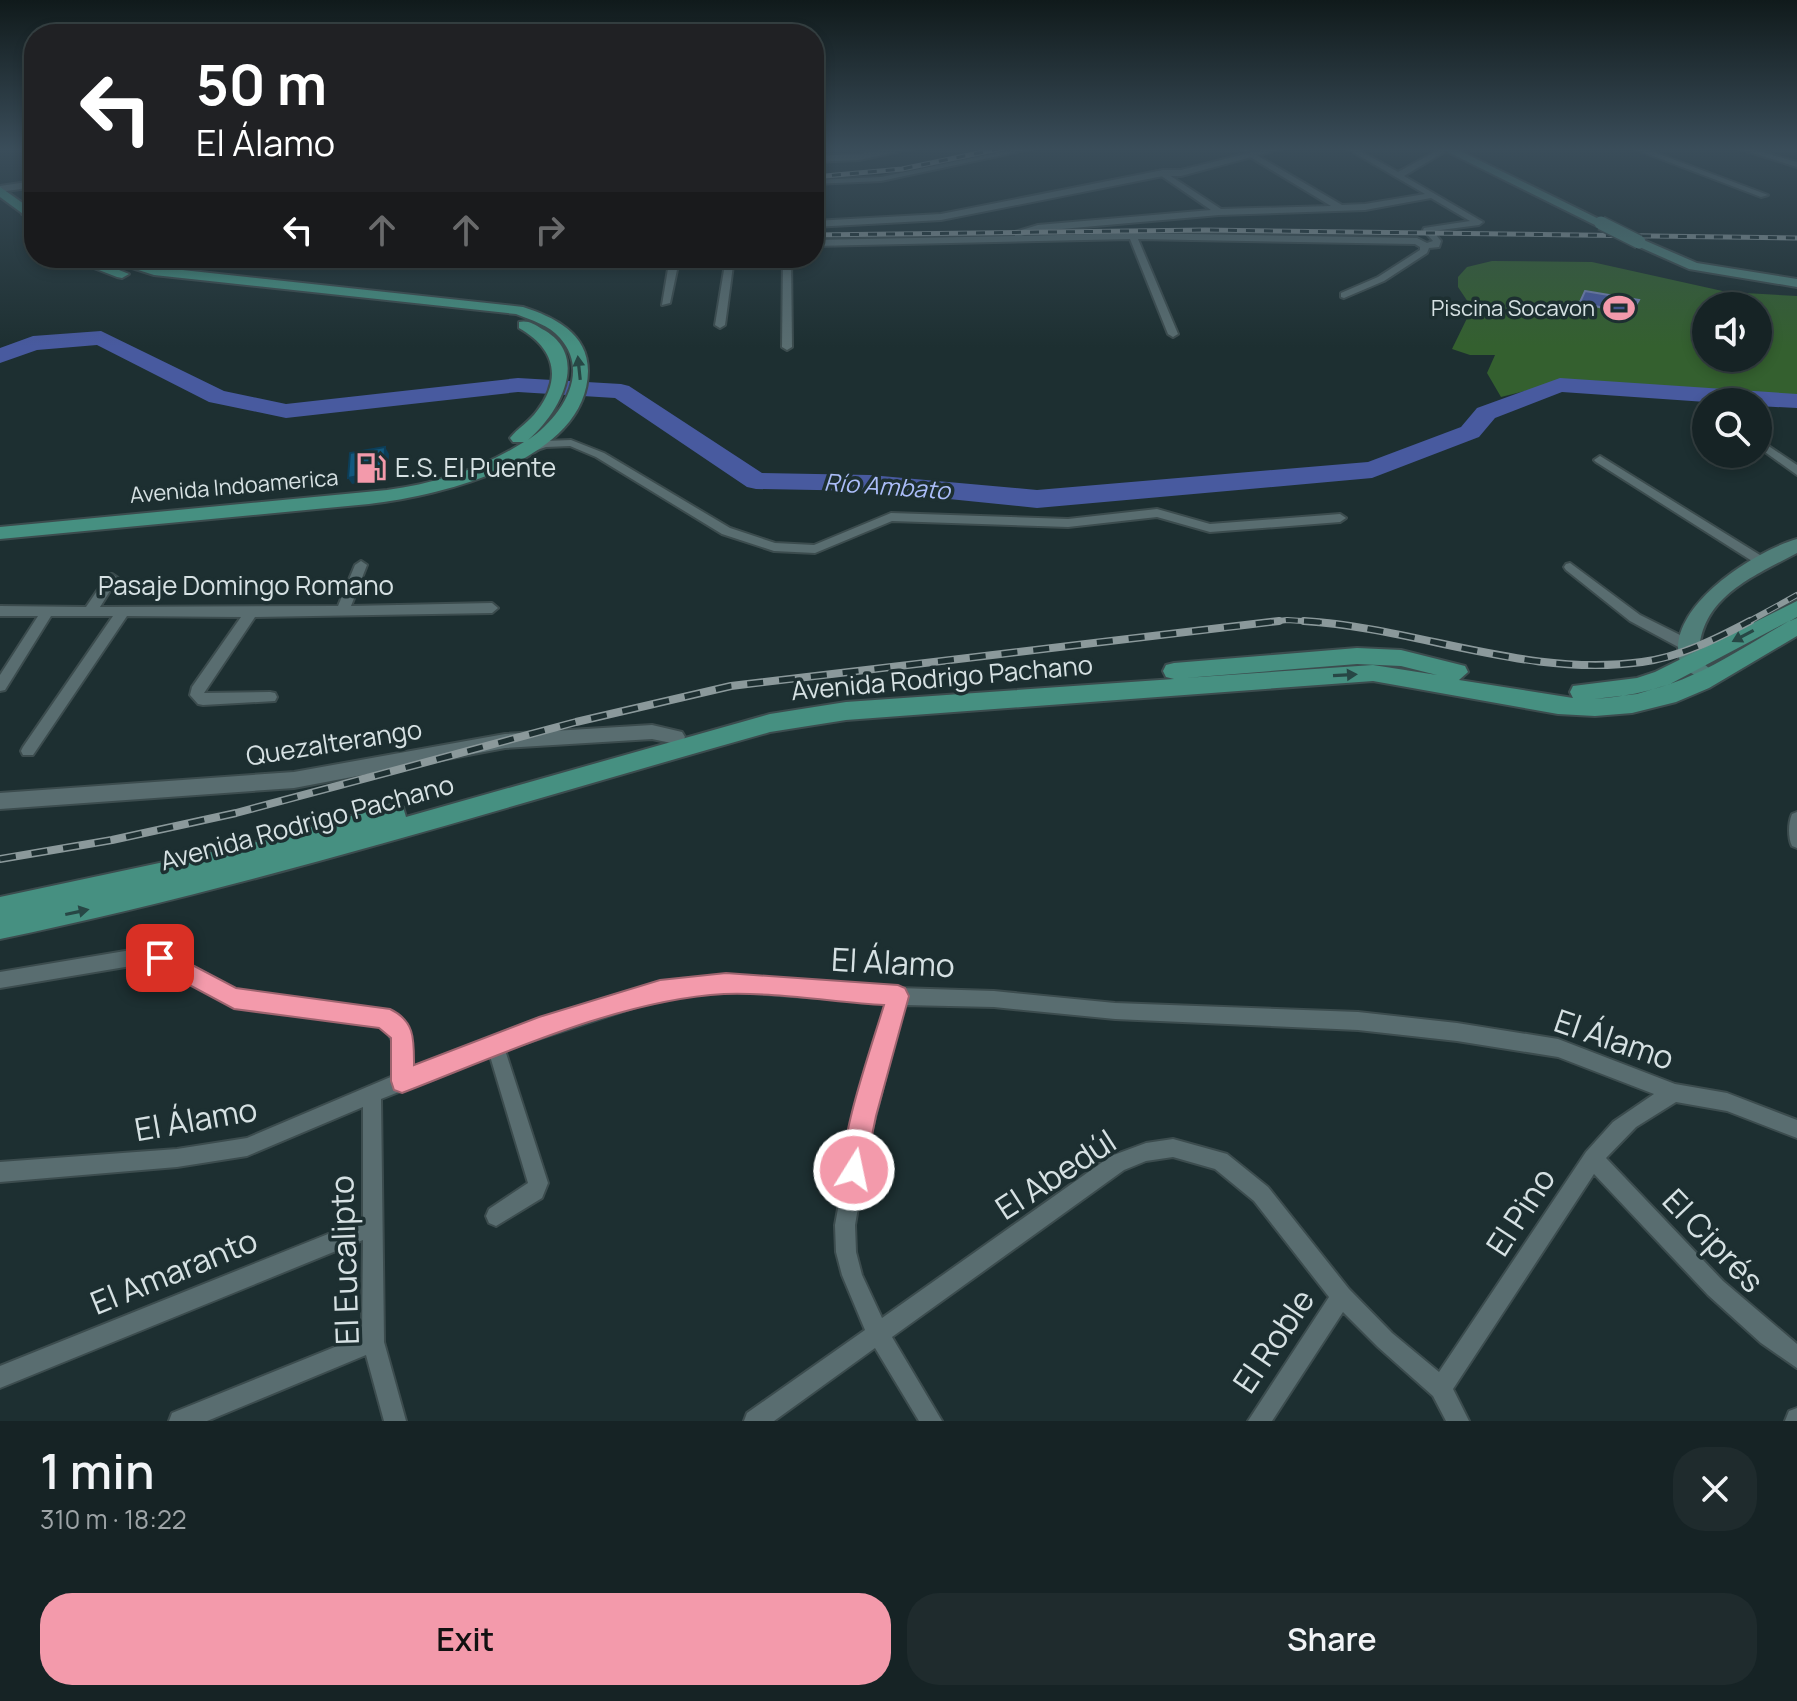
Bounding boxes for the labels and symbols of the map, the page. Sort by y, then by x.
sports icon: Piscina Socavon [1602,291,1636,325]
place label: Piscina Socavon [1431,293,1595,323]
one-way arrow [572,355,585,380]
place label: E.S. El Puente [395,449,556,485]
fuel station icon: E.S. El Puente [354,451,388,485]
street label: Avenida Indoamerica [128,462,340,510]
water label: Río Ambato [823,465,953,506]
street label: Pasaje Domingo Romano [98,567,394,603]
one-way arrow [1732,630,1755,643]
street label: Avenida Rodrigo Pachano [790,646,1094,708]
one-way arrow [1333,668,1358,681]
street label: Quezalterango [243,710,424,774]
street label: Avenida Rodrigo Pachano [156,765,458,879]
one-way arrow [64,905,89,918]
pin [126,924,194,992]
street label: El Álamo [830,937,956,987]
street label: El Álamo [1549,998,1680,1080]
street label: El Álamo [131,1087,261,1151]
street label: El Abedúl [987,1119,1124,1230]
position arrow [812,1128,896,1212]
street label: El Pino [1475,1159,1565,1264]
street label: El Eucalipto [319,1174,369,1346]
street label: El Ciprés [1653,1179,1774,1302]
street label: El Amaranto [84,1218,264,1324]
street label: El Roble [1222,1280,1324,1401]

